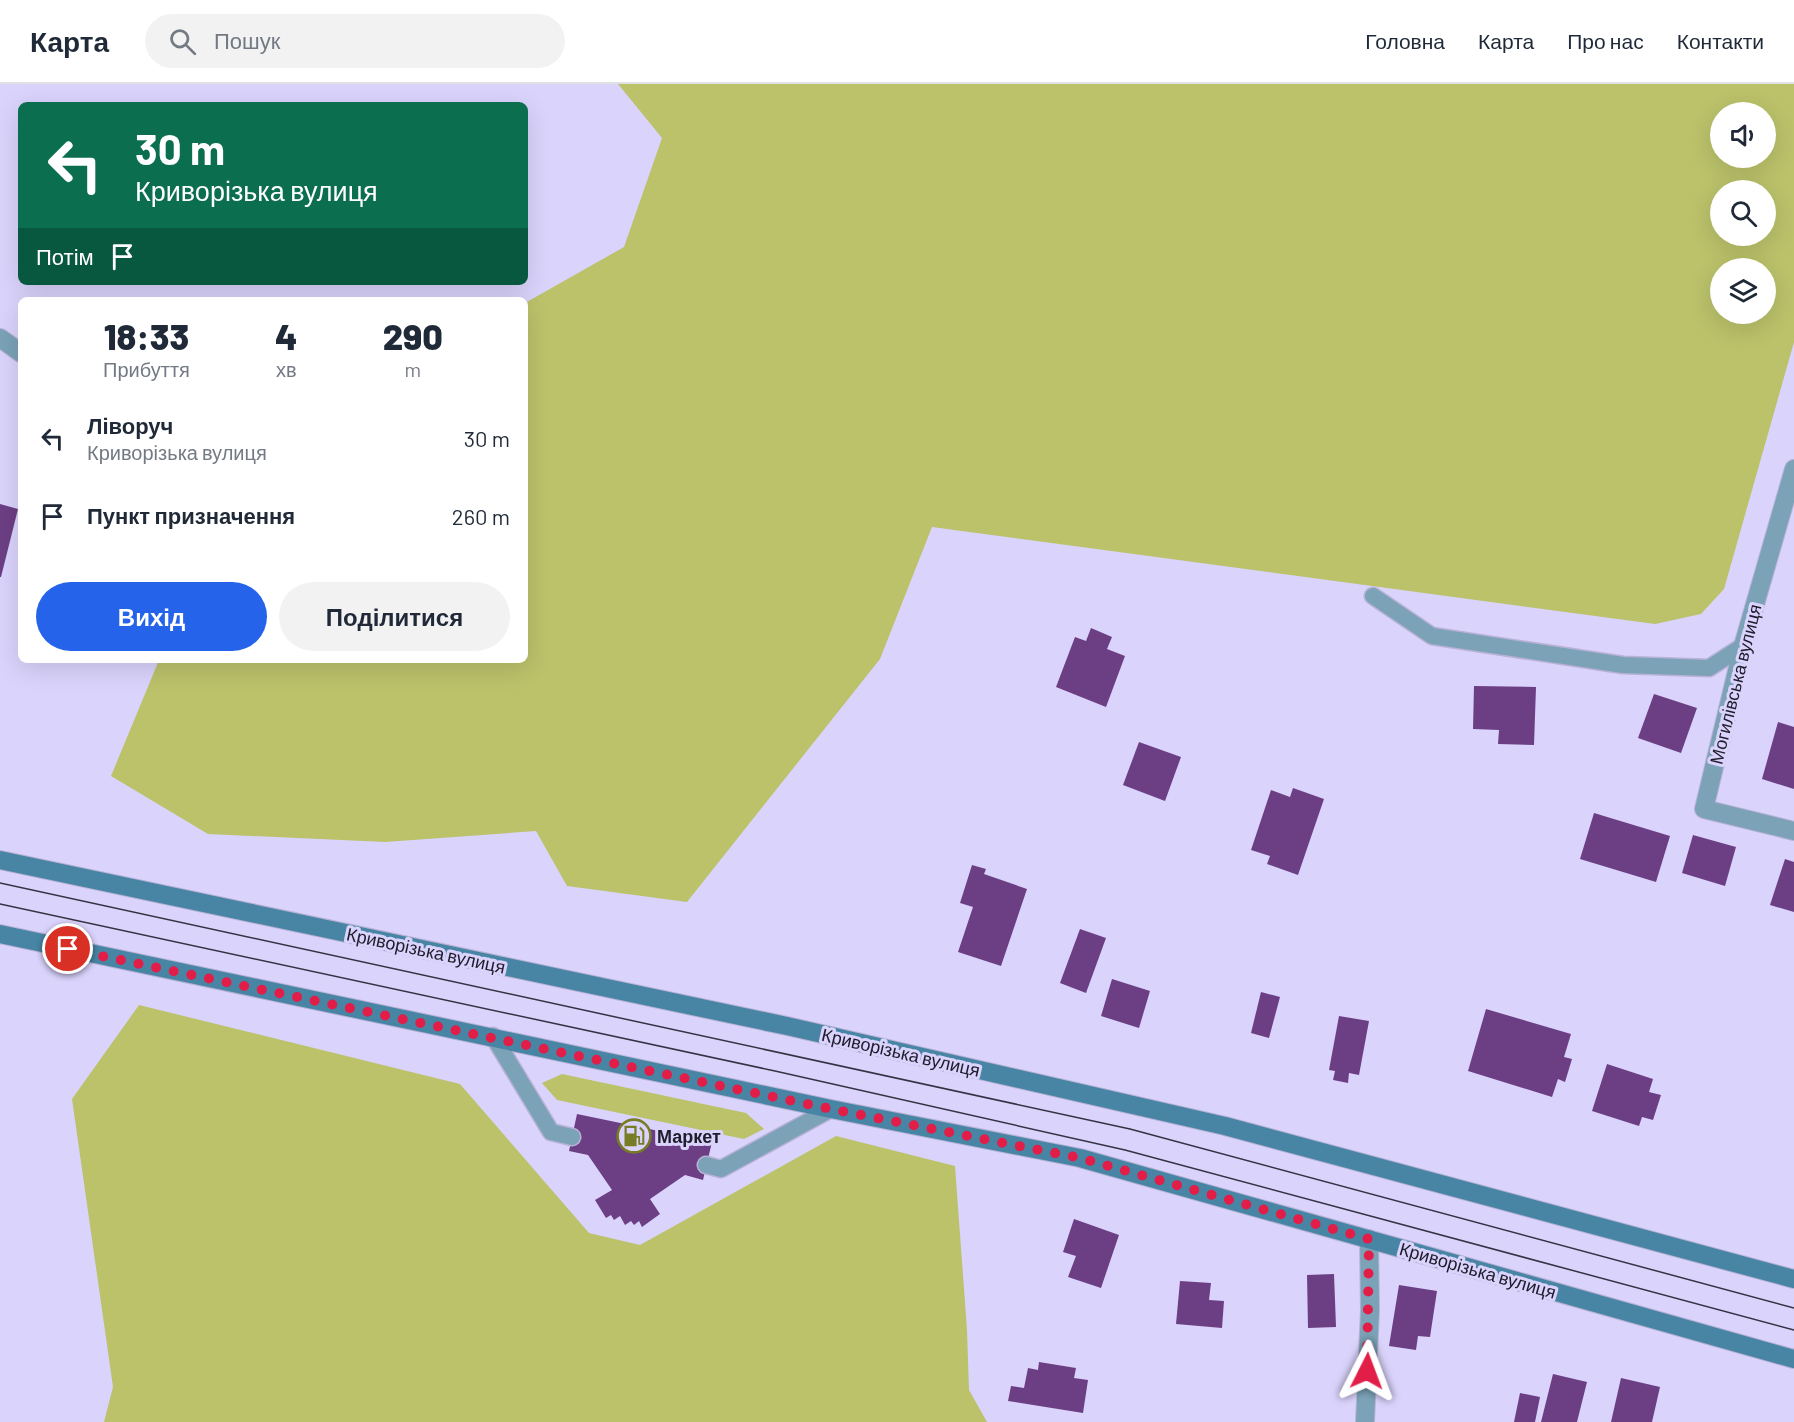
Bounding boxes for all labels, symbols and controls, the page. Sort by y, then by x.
search box [145,14,565,68]
text: Карта [30,24,109,58]
icon: search [166,25,199,58]
text: Пошук [214,27,280,53]
text: Головна [1365,28,1445,53]
text: Карта [1478,28,1534,53]
text: Про нас [1567,28,1644,53]
text: Контакти [1677,28,1764,53]
map controls [1710,102,1776,324]
button: sound [1710,102,1776,168]
text: 30 m [135,123,225,173]
icon: left [36,126,114,204]
text: Криворізька вулиця [135,174,378,206]
button: search [1710,180,1776,246]
icon: arrive [106,240,139,273]
text: Потім [36,243,94,269]
button: layers [1710,258,1776,324]
text: 18:33 [104,314,189,357]
text: 4 [275,314,298,357]
text: 290 [383,314,443,357]
text: Прибуття [103,357,190,381]
text: хв [276,357,297,381]
text: m [404,357,421,381]
text: Ліворуч [87,412,173,438]
icon: left [36,422,69,455]
text: 30 m [464,425,510,451]
text: Криворізька вулиця [87,440,267,464]
icon: arrive [36,500,69,533]
text: Пункт призначення [87,502,295,528]
text: 260 m [452,503,510,529]
button: Вихід [36,582,267,651]
button: Поділитися [279,582,510,651]
street label: Могилівська вулиця [1704,602,1766,766]
street label: Криворізька вулиця [345,922,507,978]
pin [42,923,93,974]
icon: arrive [51,932,84,965]
street label: Криворізька вулиця [820,1023,982,1081]
fuel station icon: Маркет [616,1118,652,1154]
place label: Маркет [657,1125,721,1147]
street label: Криворізька вулиця [1397,1237,1559,1303]
position arrow [1335,1339,1399,1403]

